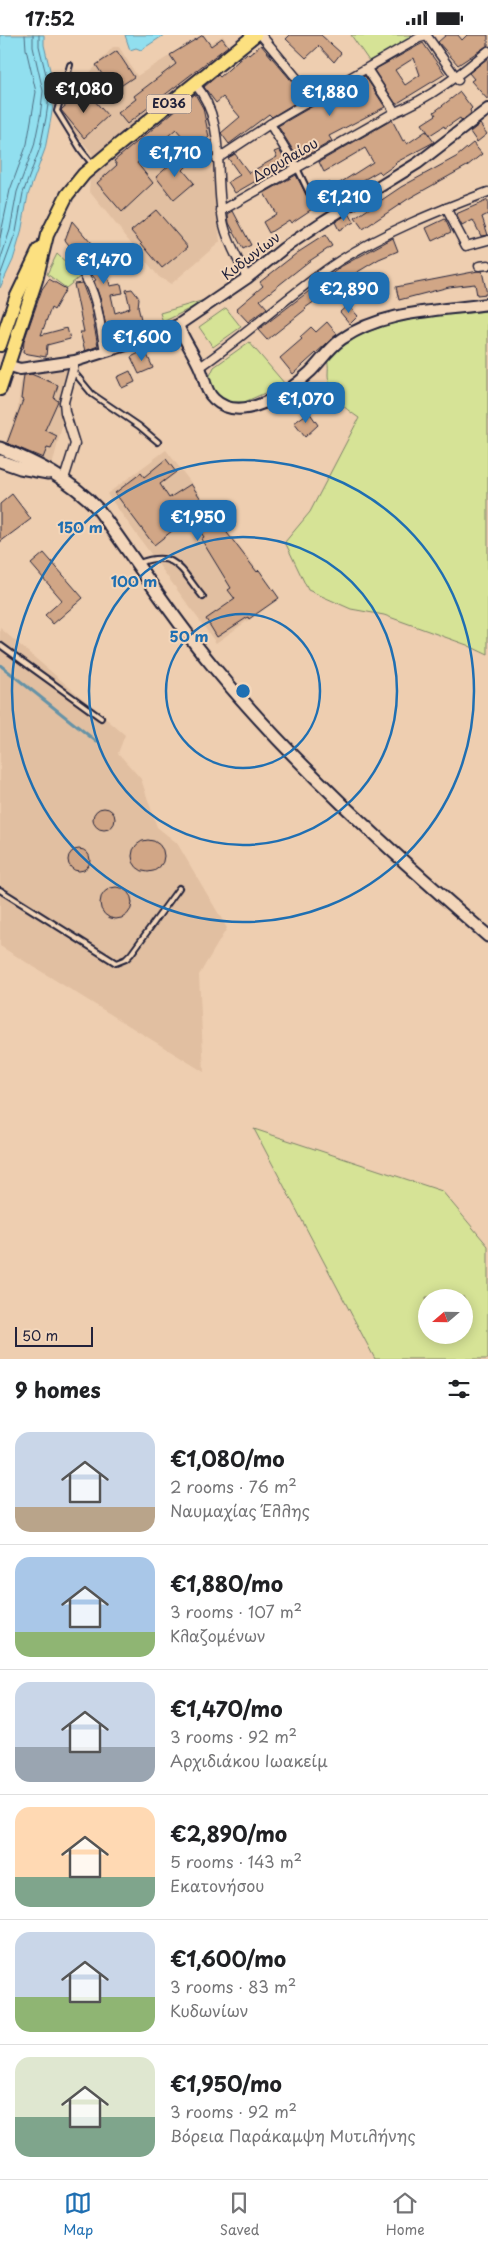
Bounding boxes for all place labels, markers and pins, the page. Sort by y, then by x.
pin: €1,080 [43,71,125,114]
pin: €1,880 [289,74,371,117]
pin: €1,710 [134,135,216,178]
pin: €1,210 [303,179,385,222]
pin: €1,470 [63,243,145,285]
pin: €2,890 [308,271,390,314]
pin: €1,600 [101,319,183,362]
pin: €1,070 [265,381,347,424]
pin: €1,950 [157,499,239,542]
centre of rings [234,682,252,700]

